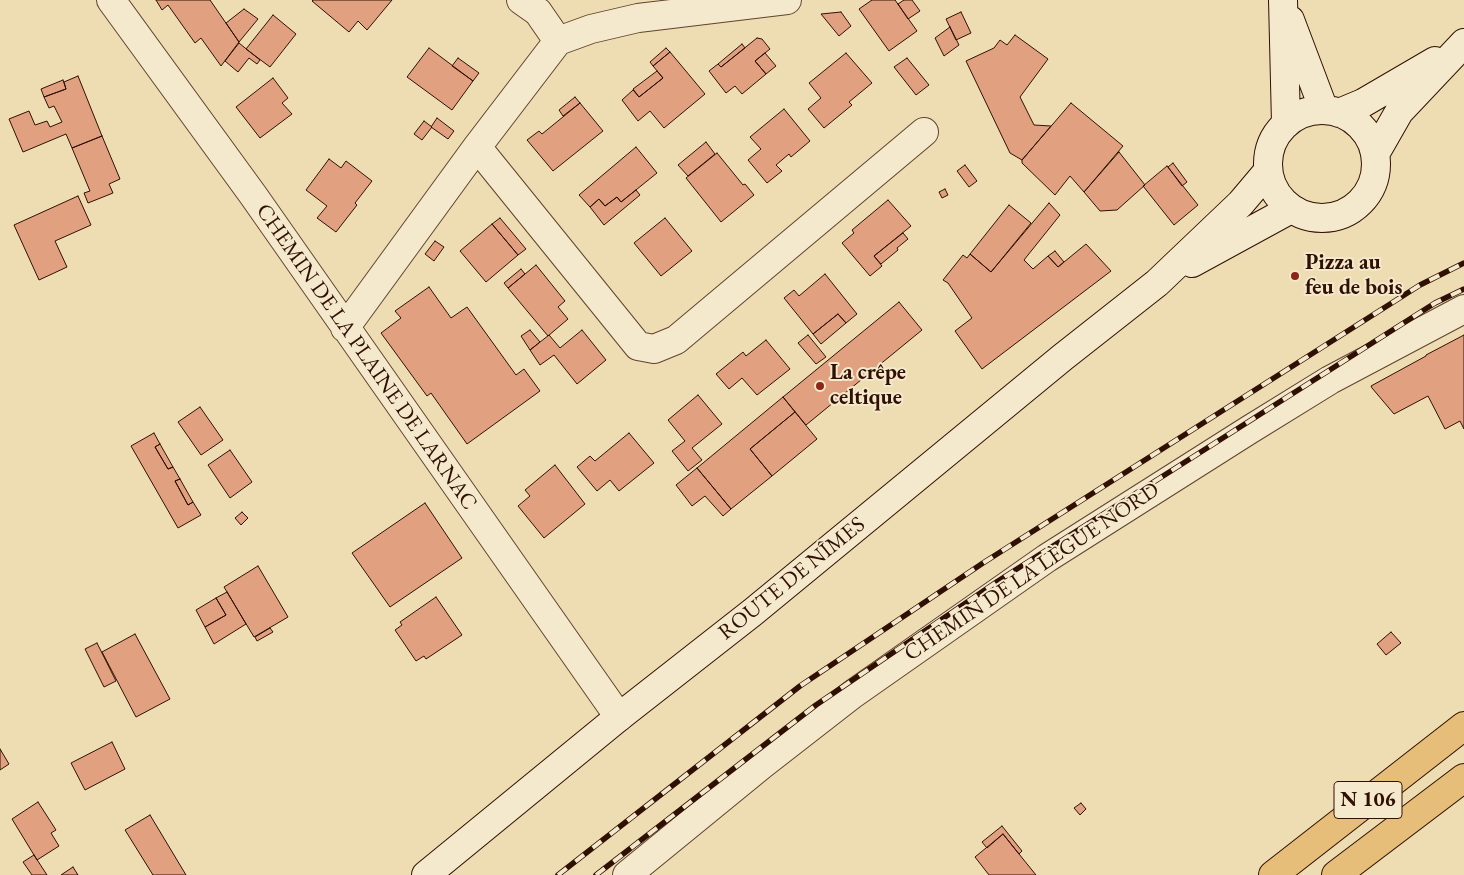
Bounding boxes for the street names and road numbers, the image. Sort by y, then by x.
street label: CHEMIN DE LA PLAINE DE LARNAC [250,199,482,515]
street label: CHEMIN DE LA LÈGUE NORD [900,477,1164,667]
street label: ROUTE DE NÎMES [713,512,871,646]
road number: N 106 [1334,782,1402,818]

